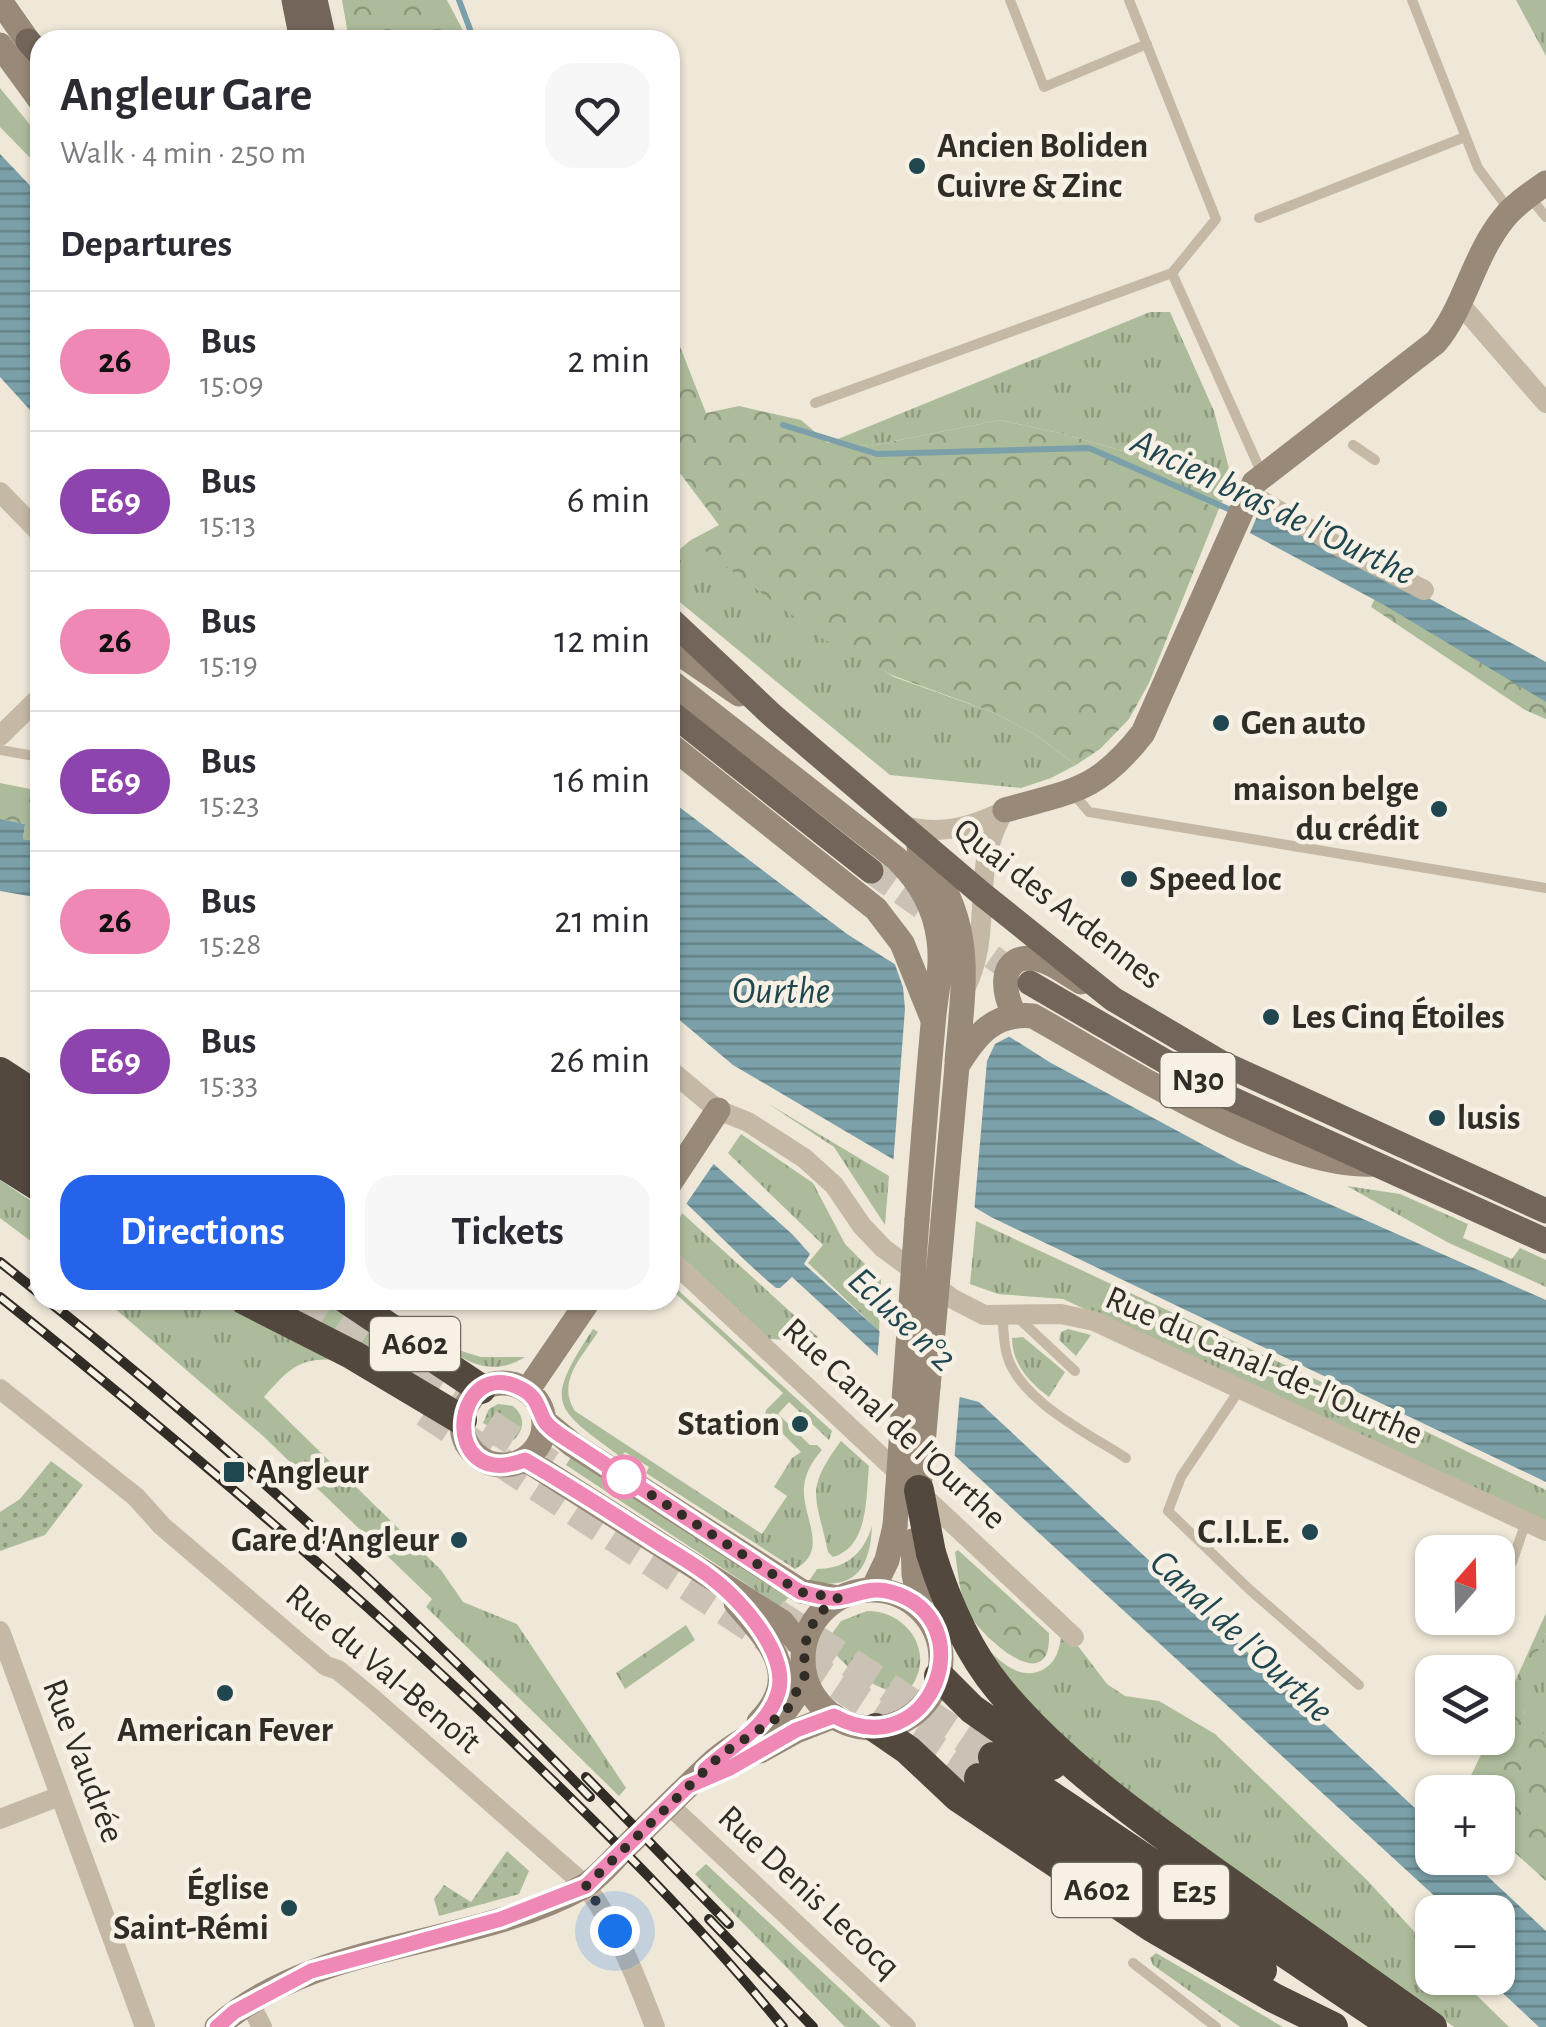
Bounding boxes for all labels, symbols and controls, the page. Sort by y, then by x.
button: heart [545,63,650,168]
text: Angleur Gare [60,72,312,120]
place label: Ancien Boliden Cuivre & Zinc [937,129,1148,204]
text: Walk · 4 min · 250 m [60,137,306,169]
marker: Ancien Boliden Cuivre & Zinc [906,155,928,177]
text: Departures [60,226,232,264]
text: Bus [200,323,256,361]
text: 2 min [567,342,650,380]
text: 26 [98,344,132,379]
text: 15:09 [200,368,264,400]
water label: Ancien bras de l'Ourthe [1124,422,1421,593]
text: Bus [200,463,256,501]
text: 6 min [567,482,650,520]
text: E69 [89,484,141,519]
text: 15:13 [200,508,256,540]
text: Bus [200,603,256,641]
text: 12 min [554,622,650,660]
text: 26 [98,624,132,659]
text: 15:19 [200,648,258,680]
place label: Gen auto [1241,706,1366,741]
marker: Gen auto [1210,712,1232,734]
text: Bus [200,743,256,781]
text: 16 min [554,762,650,800]
text: E69 [89,764,141,799]
place label: maison belge du crédit [1233,772,1419,847]
text: 15:23 [200,788,259,820]
marker: maison belge du crédit [1428,798,1450,820]
street label: Quai des Ardennes [947,812,1169,996]
place label: Speed loc [1149,862,1282,897]
marker: Speed loc [1118,868,1140,890]
text: Bus [200,883,256,921]
text: 21 min [554,902,650,940]
text: 26 [98,904,132,939]
text: 15:28 [200,928,261,960]
water label: Ourthe [732,973,830,1011]
place label: Les Cinq Étoiles [1291,996,1505,1035]
marker: Les Cinq Étoiles [1260,1006,1282,1028]
text: Bus [200,1023,256,1061]
text: 26 min [549,1042,650,1080]
text: E69 [89,1044,141,1079]
road number: N30 [1160,1053,1236,1107]
text: 15:33 [200,1068,258,1100]
place label: lusis [1457,1101,1521,1136]
marker: lusis [1426,1107,1448,1129]
button: Directions [60,1175,345,1290]
button: Tickets [365,1175,650,1290]
water label: Ecluse n°2 [841,1261,963,1379]
street label: Rue du Canal-de-l'Ourthe [1100,1280,1428,1452]
street label: Rue Canal de l'Ourthe [775,1312,1013,1536]
road number: A602 [370,1317,460,1371]
place label: Station [677,1407,780,1442]
marker: Station [789,1413,811,1435]
place label: Angleur [256,1455,369,1490]
unlabelled marker [603,1456,645,1498]
marker: Angleur [221,1459,247,1485]
place label: C.I.L.E. [1198,1515,1290,1550]
marker: C.I.L.E. [1299,1521,1321,1543]
place label: Gare d'Angleur [231,1523,439,1558]
marker: Gare d'Angleur [448,1529,470,1551]
north arrow [1415,1535,1515,1635]
map controls [1415,1535,1515,1995]
water label: Canal de l'Ourthe [1142,1543,1340,1731]
street label: Rue du Val-Benoît [279,1578,487,1760]
button: layers [1415,1655,1515,1755]
street label: Rue Vaudrée [36,1674,130,1848]
marker: American Fever [214,1682,236,1704]
place label: American Fever [117,1713,333,1748]
button: + [1415,1775,1515,1875]
street label: Rue Denis Lecocq [711,1799,907,1985]
road number: A602 [1052,1863,1142,1917]
road number: E25 [1159,1865,1229,1919]
place label: Église Saint-Rémi [113,1867,269,1946]
button: − [1415,1895,1515,1995]
marker: Église Saint-Rémi [278,1897,300,1919]
your location [590,1906,640,1956]

